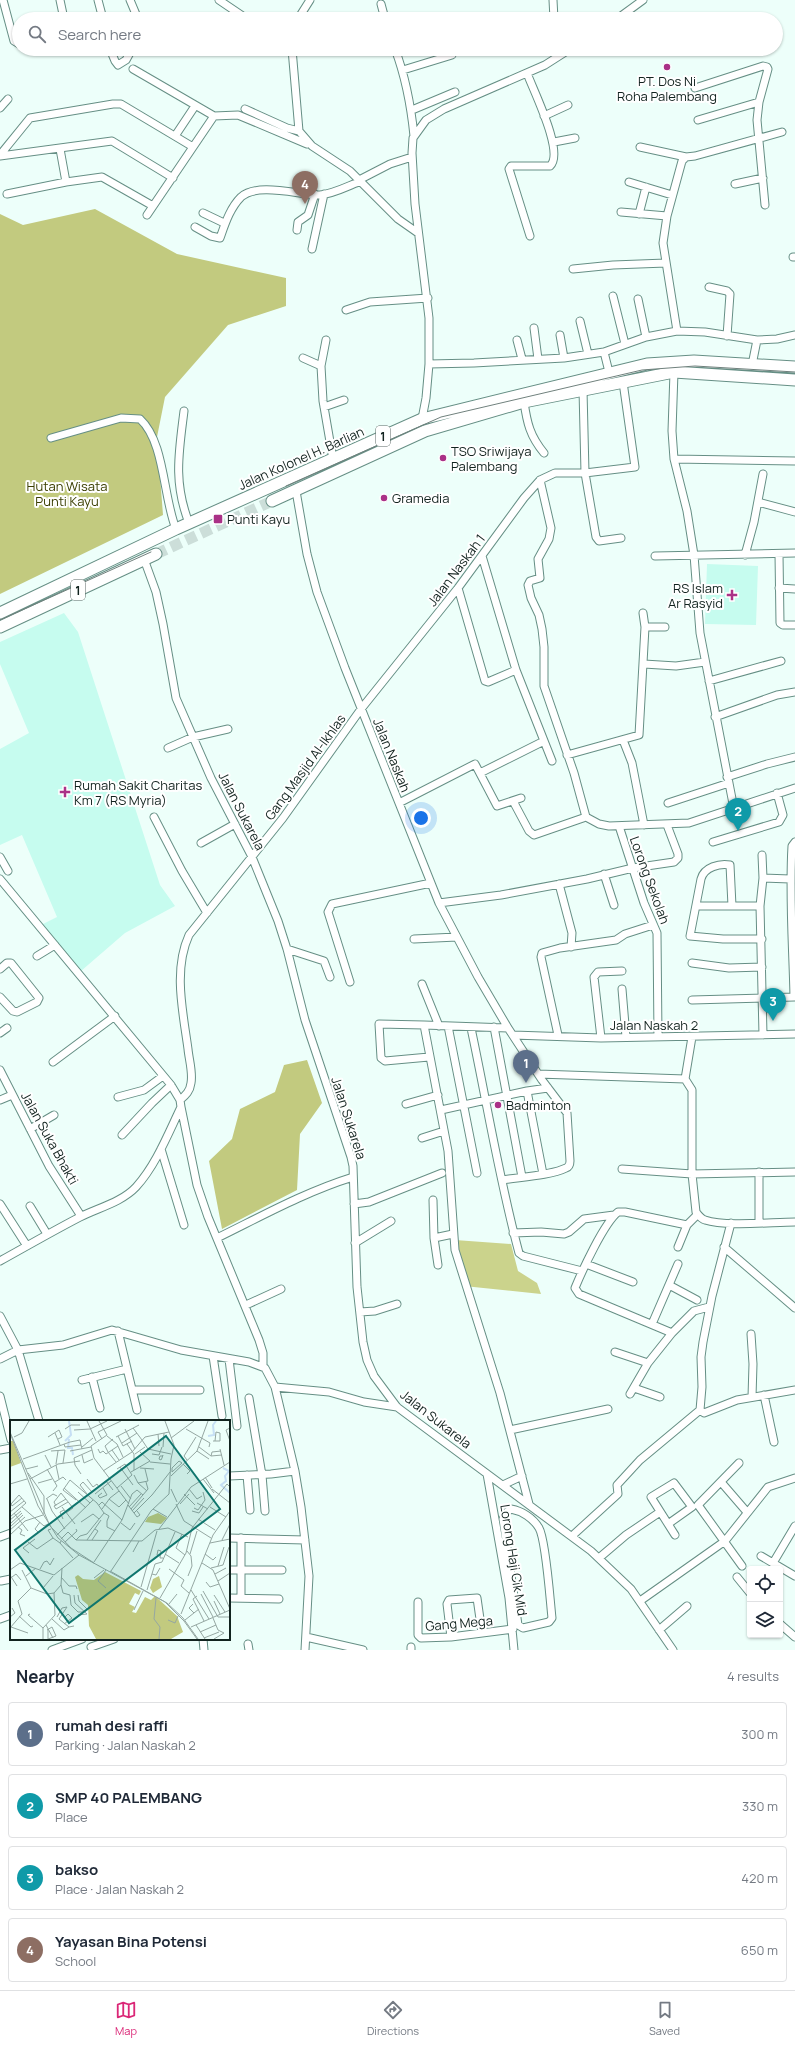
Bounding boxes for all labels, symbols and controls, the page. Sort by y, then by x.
search box [12,12,783,56]
icon: search [26,23,48,45]
text: Search here [58,24,141,45]
marker: PT. Dos Ni Roha Palembang [662,62,672,72]
place label: PT. Dos Ni Roha Palembang [617,72,717,105]
pin: 4 [292,171,318,204]
street label: Jalan Kolonel H. Barlian [235,422,367,494]
road number: 1 [376,426,390,446]
place label: TSO Sriwijaya Palembang [451,442,531,475]
marker: TSO Sriwijaya Palembang [438,453,448,463]
park label: Hutan Wisata Punti Kayu [27,477,107,510]
place label: Gramedia [392,489,449,507]
marker: Gramedia [379,493,389,503]
place label: Punti Kayu [227,510,290,528]
marker: Punti Kayu [212,513,224,525]
street label: Jalan Naskah 1 [423,530,489,610]
place label: RS Islam Ar Rasyid [668,579,723,612]
road number: 1 [71,580,85,600]
marker: RS Islam Ar Rasyid [726,589,738,601]
street label: Gang Masjid Al-Ikhlas [260,710,350,824]
street label: Jalan Naskah [369,715,415,795]
street label: Jalan Sukarela [215,769,269,853]
place label: Rumah Sakit Charitas Km 7 (RS Myria) [74,776,202,809]
marker: Rumah Sakit Charitas Km 7 (RS Myria) [59,786,71,798]
pin: 2 [725,798,751,831]
your location [411,808,431,828]
street label: Lorong Sekolah [626,834,674,926]
pin: 3 [760,988,786,1021]
street label: Jalan Naskah 2 [610,1016,698,1034]
pin: 1 [513,1050,539,1083]
street label: Jalan Sukarela [327,1074,371,1162]
street label: Jalan Suka Bhakti [17,1088,83,1188]
place label: Badminton [506,1096,571,1114]
marker: Badminton [493,1100,503,1110]
street label: Jalan Sukarela [397,1386,475,1452]
inset map [10,1420,230,1640]
street label: Lorong Haji Cik Mid [496,1503,532,1617]
map controls [747,1566,783,1638]
button: locate [747,1566,783,1602]
button: layers [747,1602,783,1638]
street label: Gang Mega [424,1611,494,1635]
text: Nearby [16,1665,74,1688]
text: 4 results [727,1667,779,1685]
text: rumah desi raffi [55,1715,168,1736]
text: 1 [27,1725,33,1743]
text: 300 m [741,1725,778,1743]
text: Parking · Jalan Naskah 2 [55,1736,196,1754]
text: SMP 40 PALEMBANG [55,1787,202,1808]
text: 2 [26,1797,34,1815]
text: 330 m [742,1797,778,1815]
text: Place [55,1808,88,1826]
text: bakso [55,1859,98,1880]
text: 3 [26,1869,34,1887]
text: 420 m [741,1869,778,1887]
text: Place · Jalan Naskah 2 [55,1880,184,1898]
text: Yayasan Bina Potensi [55,1931,207,1952]
text: 4 [26,1941,34,1959]
text: 650 m [741,1941,778,1959]
text: School [55,1952,96,1970]
tab: Map [115,1999,137,2038]
tab: Directions [367,1999,419,2038]
tab: Saved [649,1999,680,2038]

